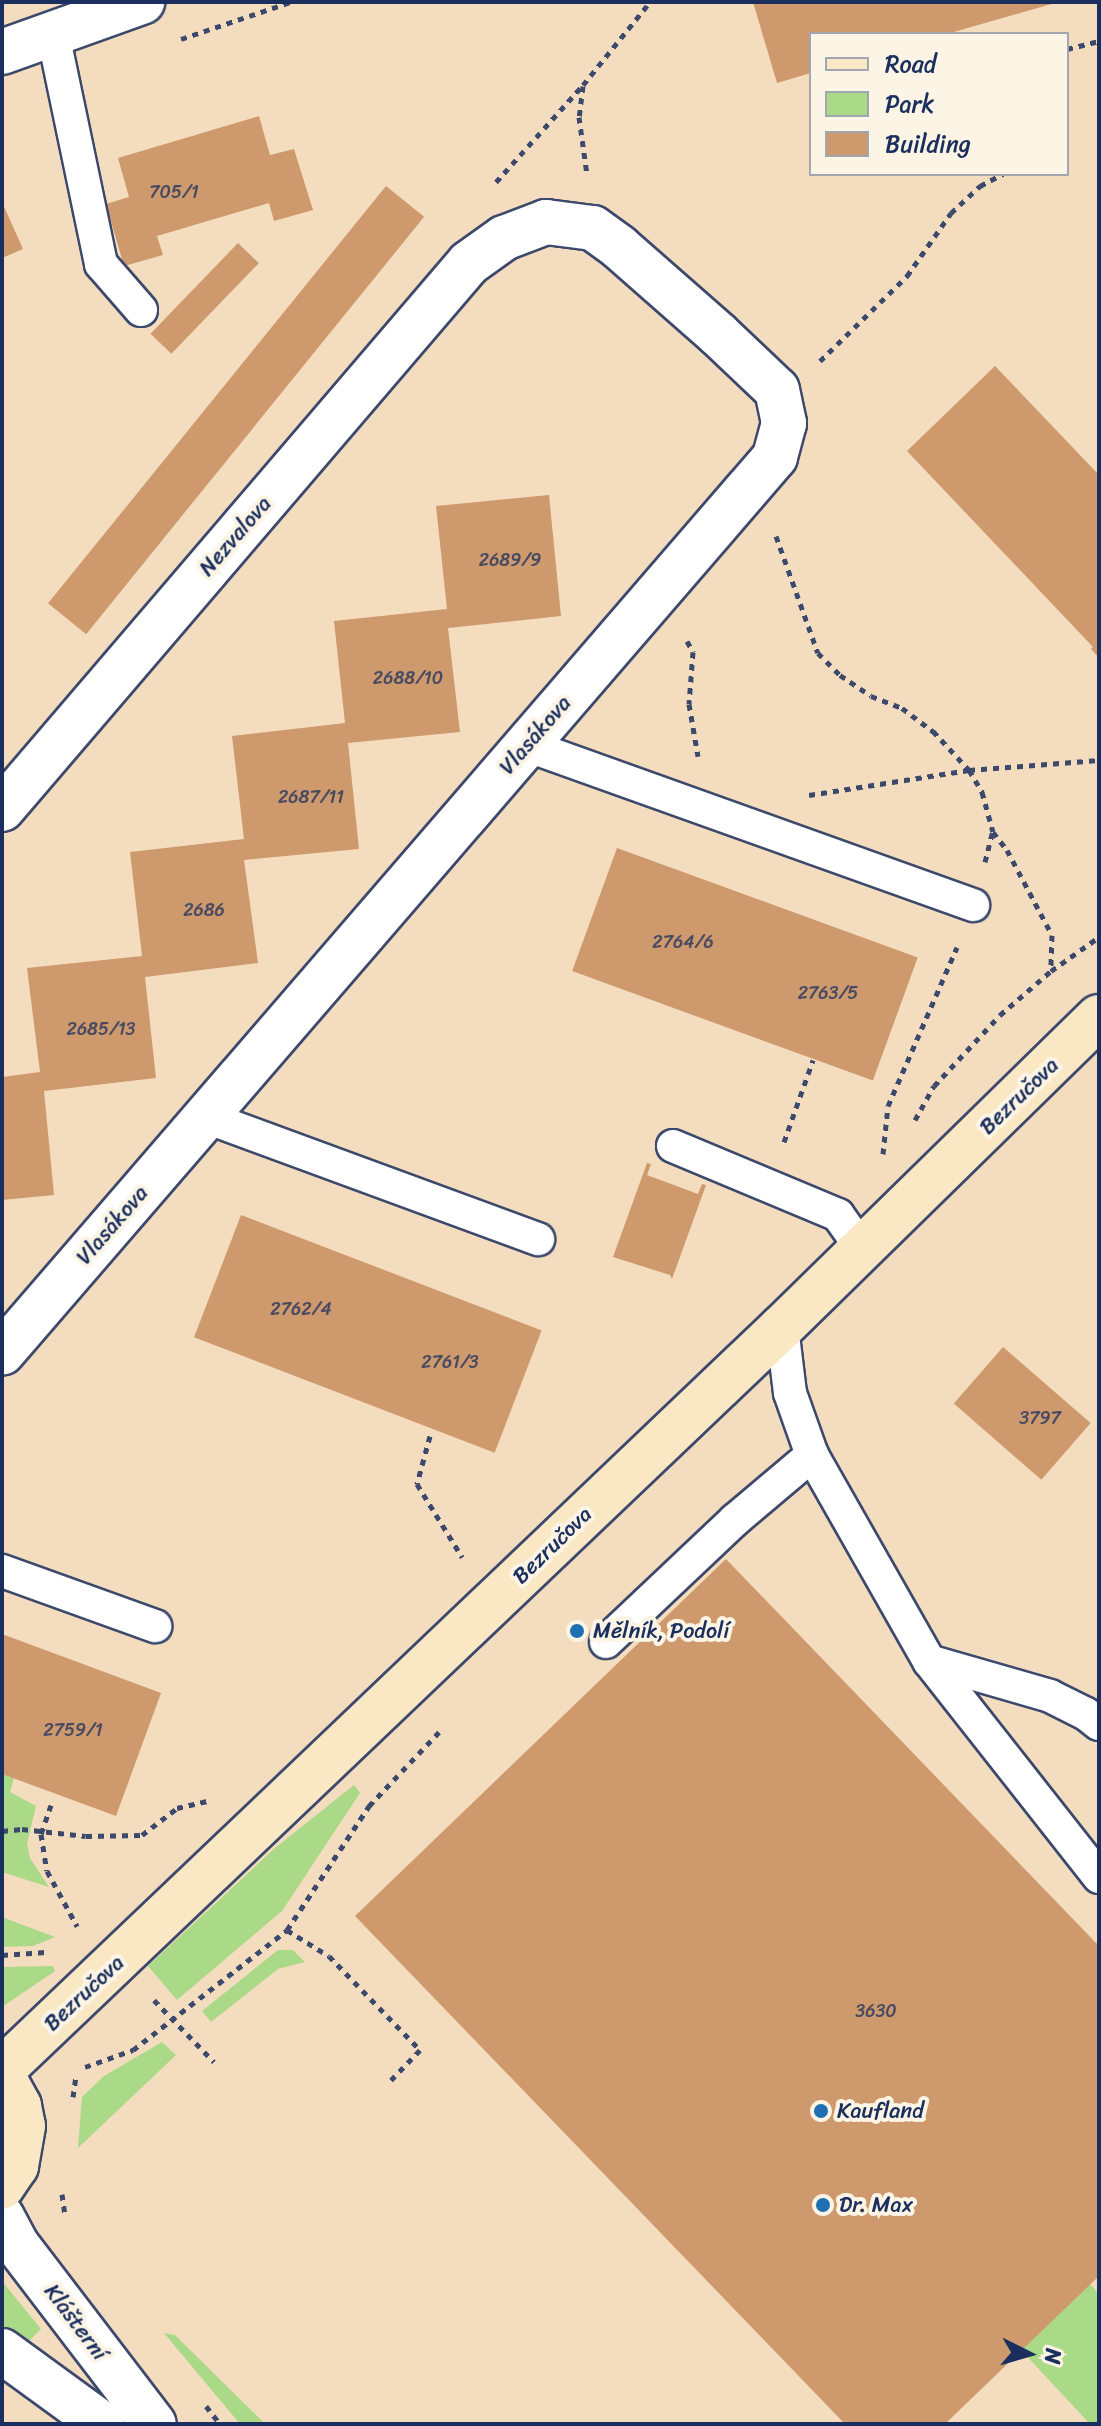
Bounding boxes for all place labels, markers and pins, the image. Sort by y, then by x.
place label: Mělník, Podolí [593,1618,729,1644]
marker: Mělník, Podolí [568,1622,586,1640]
place label: Kaufland [837,2098,924,2124]
marker: Kaufland [812,2102,830,2120]
place label: Dr. Max [839,2192,912,2218]
marker: Dr. Max [814,2196,832,2214]

